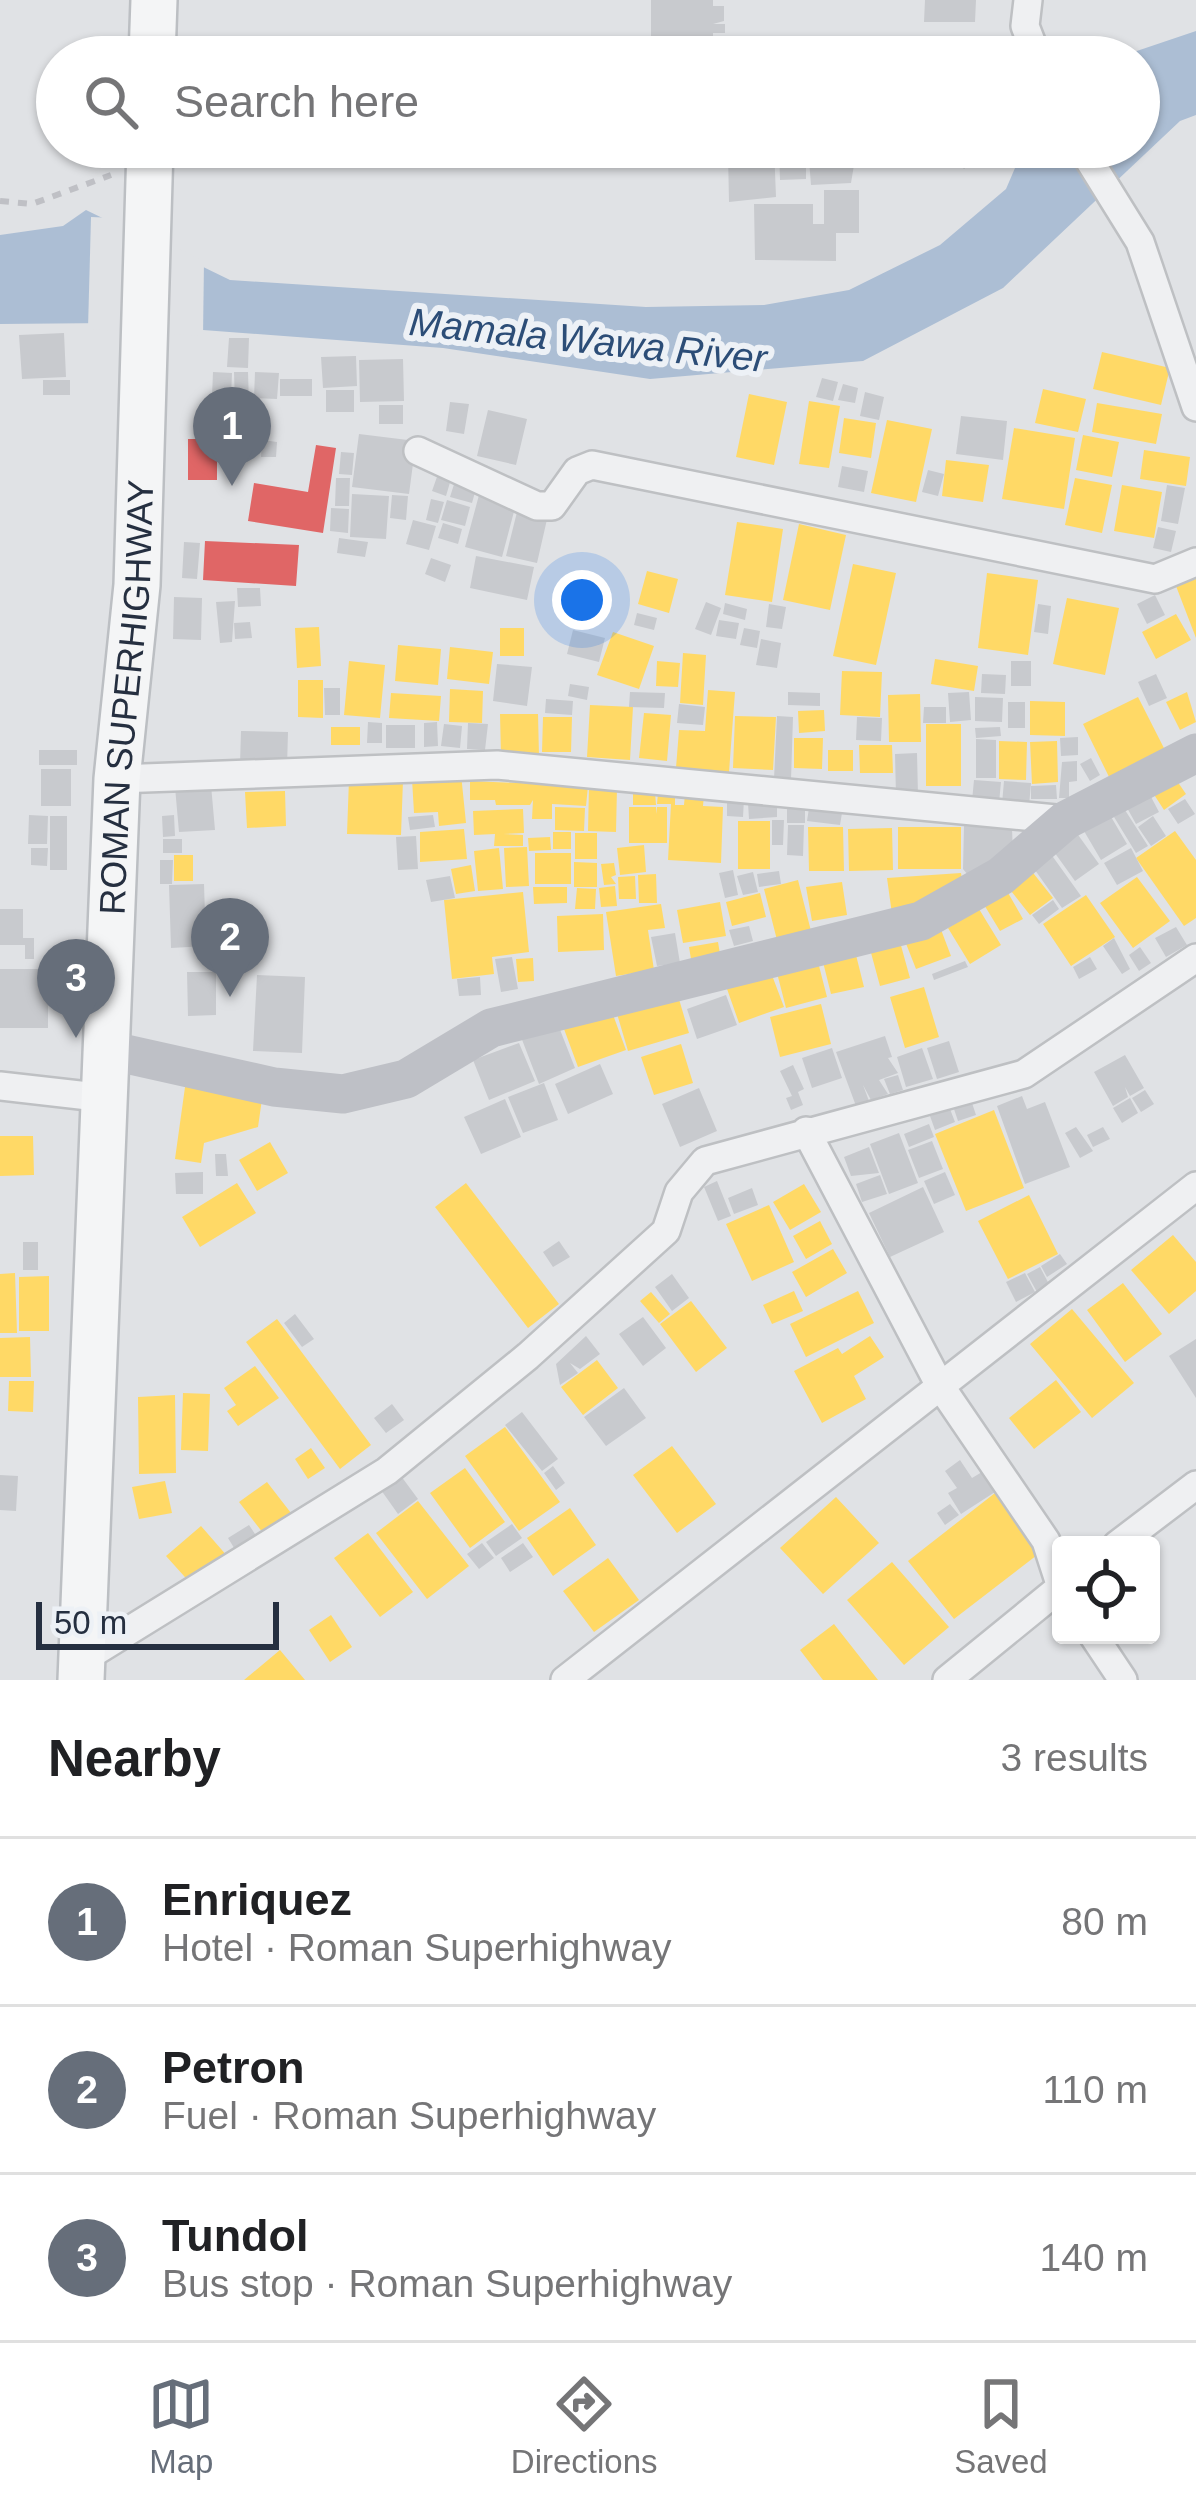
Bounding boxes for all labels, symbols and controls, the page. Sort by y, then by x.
search box [36,36,1160,168]
icon: search [78,69,144,135]
text: Search here [174,76,419,127]
water label: Mamala Wawa River [407,300,771,380]
pin: 1 [193,387,271,486]
street label: ROMAN SUPERHIGHWAY [91,479,161,915]
your location [552,570,612,630]
pin: 2 [191,898,269,997]
pin: 3 [37,939,115,1038]
map controls [1052,1536,1160,1644]
button: locate [1052,1536,1160,1644]
scale bar [36,1596,279,1649]
text: 50 m [54,1604,127,1641]
text: Nearby [48,1730,221,1787]
text: 3 results [1001,1736,1148,1779]
text: Enriquez [162,1874,352,1925]
text: 1 [76,1900,98,1943]
text: 80 m [1061,1900,1148,1943]
text: Hotel · Roman Superhighway [162,1926,671,1969]
text: Petron [162,2042,305,2093]
text: 2 [76,2068,98,2111]
text: 110 m [1043,2068,1148,2111]
text: Fuel · Roman Superhighway [162,2094,656,2137]
text: Tundol [162,2210,309,2261]
text: 3 [76,2236,98,2279]
text: 140 m [1040,2236,1148,2279]
text: Bus stop · Roman Superhighway [162,2262,732,2305]
tab: Map [148,2371,214,2481]
tab: Directions [511,2371,658,2481]
tab: Saved [954,2371,1048,2481]

